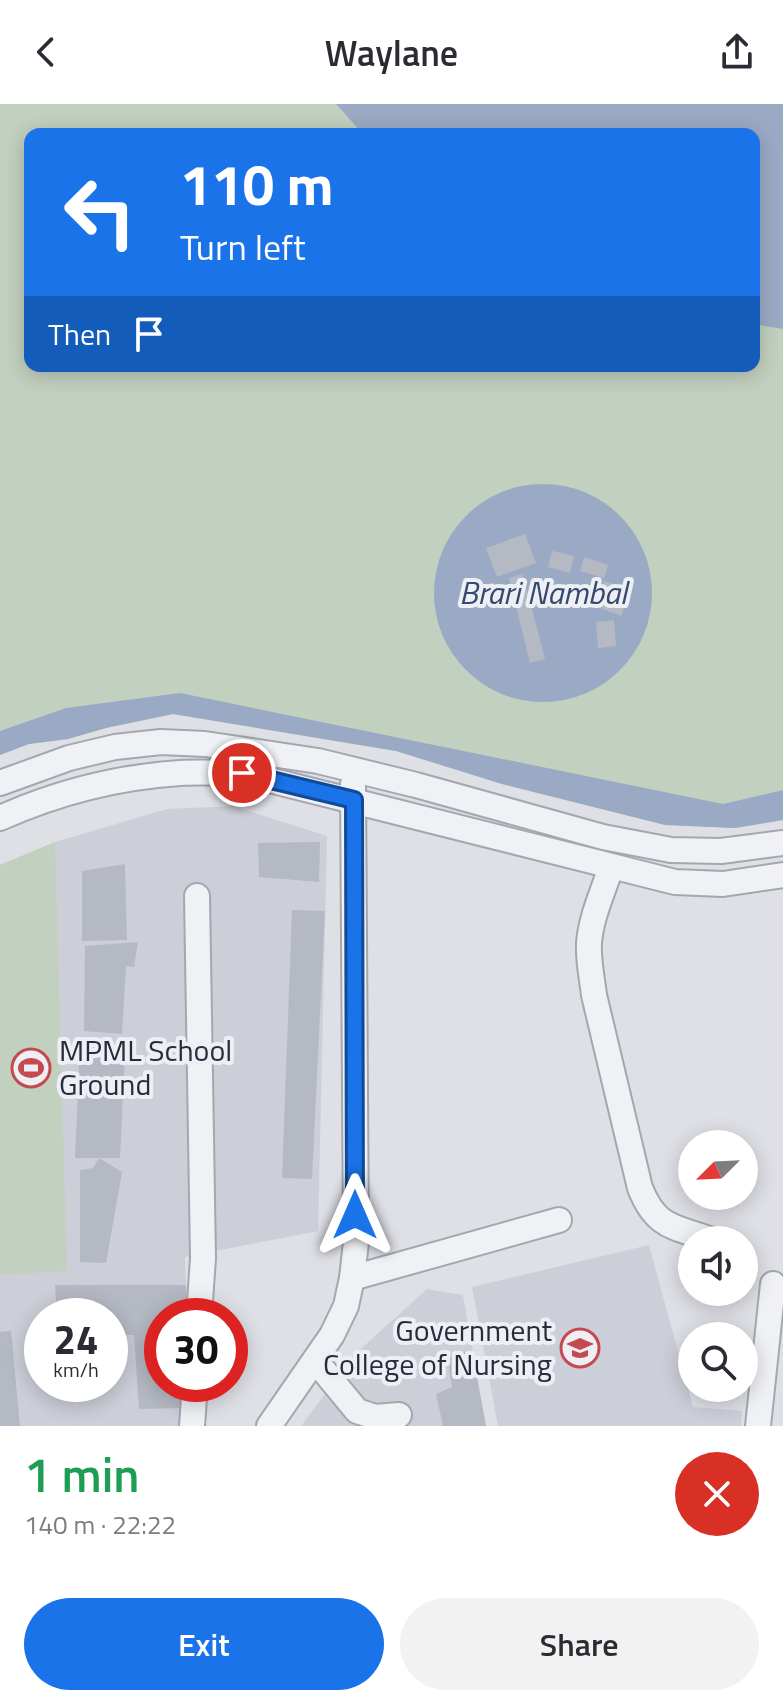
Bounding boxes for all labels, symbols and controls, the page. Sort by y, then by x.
text: Waylane [325,25,458,80]
icon: back [24,30,68,74]
icon: share [715,30,759,74]
text: 110 m [180,142,333,227]
icon: left [48,160,152,264]
text: Turn left [180,219,306,274]
text: Then [48,311,111,357]
icon: arrive [127,312,171,356]
water label: Brari Nambal [459,568,630,616]
pin [208,739,276,807]
icon: arrive [220,751,264,795]
place label: MPML School Ground [59,1027,232,1107]
sports icon: MPML School Ground [10,1047,52,1089]
north arrow [678,1130,758,1210]
map controls [678,1130,758,1402]
position arrow [313,1173,397,1257]
button: sound [678,1226,758,1306]
speed limit sign: 30 [144,1298,248,1402]
place label: Government College of Nursing [323,1307,552,1387]
text: 24 [54,1309,98,1370]
button: search [678,1322,758,1402]
school or university icon: Government College of Nursing [559,1327,601,1369]
text: km/h [53,1354,99,1385]
text: 1 min [24,1438,139,1511]
button: close [675,1452,759,1536]
text: 140 m · 22:22 [24,1505,176,1544]
button: Exit [24,1598,384,1690]
button: Share [400,1598,759,1690]

